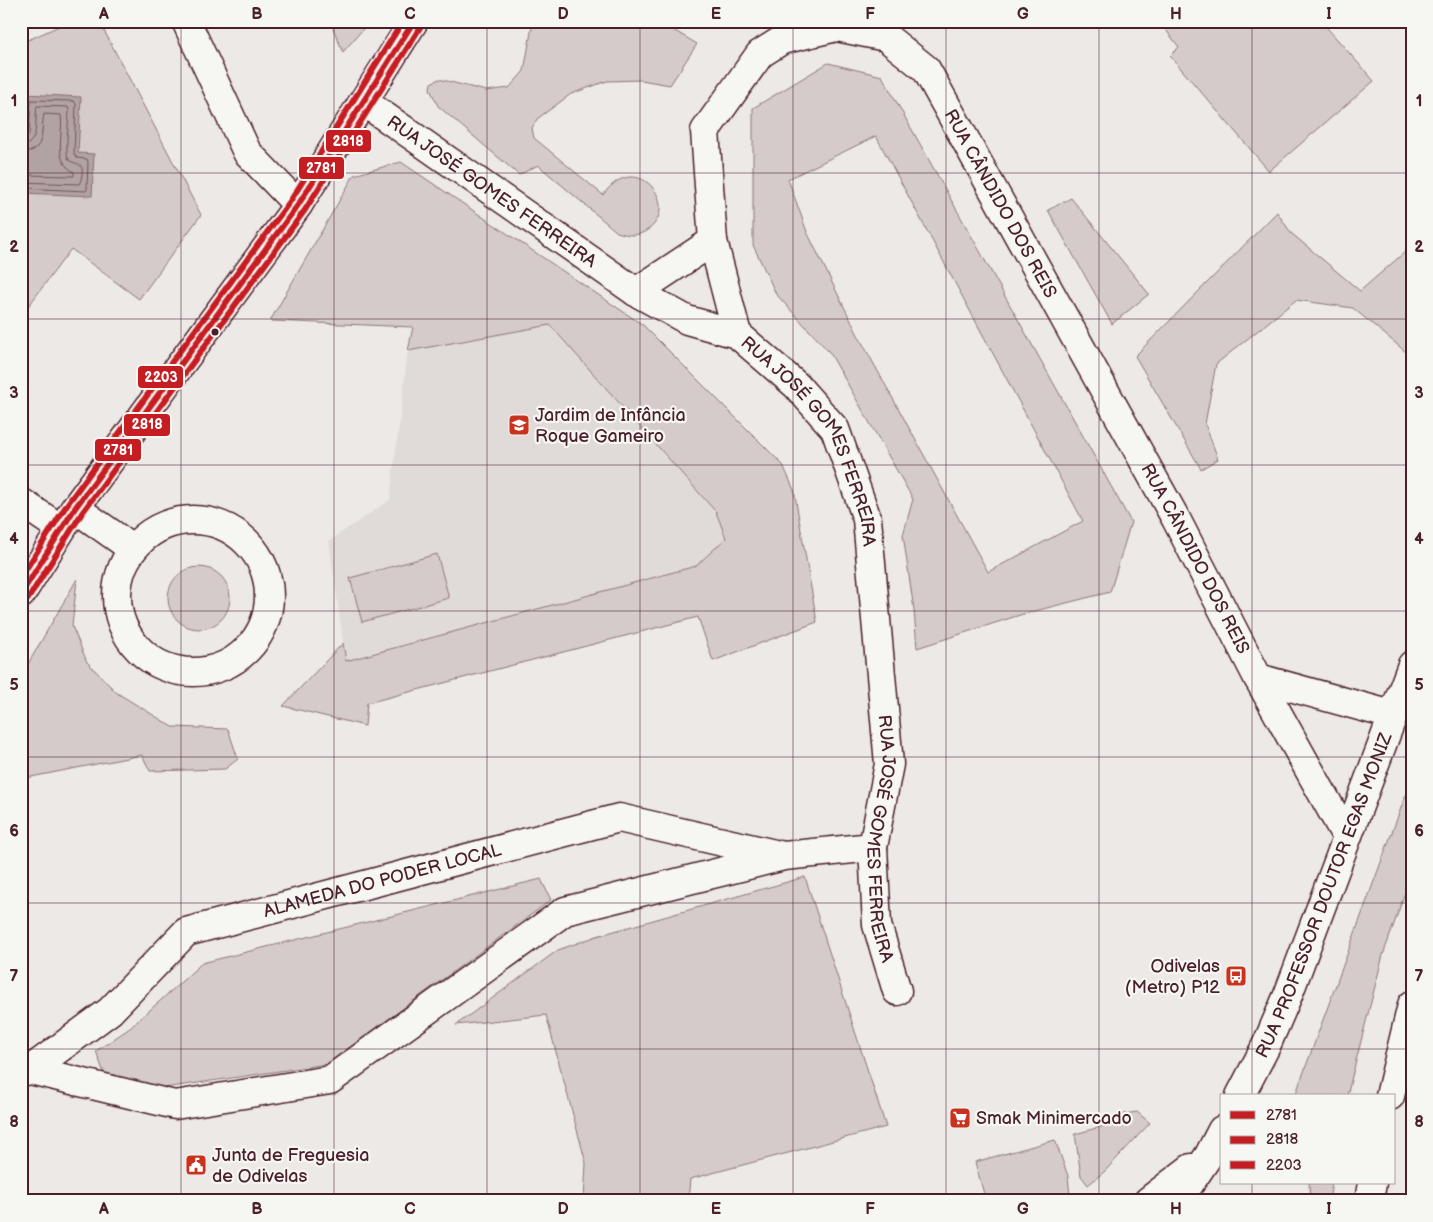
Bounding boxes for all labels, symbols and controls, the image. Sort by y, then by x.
text: A [98,5,109,24]
text: B [251,5,263,24]
text: C [404,5,416,24]
text: D [557,5,569,24]
text: E [711,5,721,24]
text: F [865,5,875,24]
text: G [1017,5,1029,24]
text: H [1170,5,1182,24]
text: I [1326,5,1332,24]
text: 1 [11,92,17,111]
text: 1 [1416,92,1422,111]
street label: RUA CÂNDIDO DOS REIS [940,106,1062,302]
street label: RUA JOSÉ GOMES FERREIRA [383,111,601,272]
line badge: 2818 [325,129,372,153]
text: 2818 [332,133,364,150]
line badge: 2781 [298,156,345,180]
text: 2781 [306,160,336,177]
text: 2 [9,238,19,257]
text: 2 [1414,238,1424,257]
unlabelled marker [210,327,220,337]
street label: RUA JOSÉ GOMES FERREIRA [737,332,880,547]
line badge: 2203 [137,365,184,389]
text: 2203 [144,369,178,386]
text: 3 [9,384,19,403]
text: 3 [1414,384,1424,403]
place label: Jardim de Infância Roque Gameiro [535,405,686,447]
line badge: 2818 [123,413,171,437]
school or university icon: Jardim de Infância Roque Gameiro [507,413,531,437]
text: 2818 [131,416,163,433]
line badge: 2781 [94,438,142,462]
text: 2781 [103,442,133,459]
street label: RUA CÂNDIDO DOS REIS [1137,460,1254,657]
text: 4 [9,530,19,549]
text: 4 [1414,530,1424,549]
text: 5 [9,676,19,695]
text: 5 [1414,676,1424,695]
street label: RUA JOSÉ GOMES FERREIRA [862,714,900,965]
street label: RUA PROFESSOR DOUTOR EGAS MONIZ [1251,730,1396,1061]
text: 6 [9,822,19,841]
text: 6 [1414,822,1424,841]
street label: ALAMEDA DO PODER LOCAL [261,839,504,922]
place label: Odivelas (Metro) P12 [1125,956,1220,998]
bus stop icon: Odivelas (Metro) P12 [1224,964,1248,988]
text: 7 [10,967,19,986]
text: 7 [1415,967,1424,986]
legend [1220,1094,1396,1184]
supermarket icon: Smak Minimercado [948,1106,972,1130]
text: 2781 [1266,1106,1297,1125]
place label: Smak Minimercado [976,1108,1132,1129]
text: 8 [9,1113,19,1132]
text: 8 [1414,1113,1424,1132]
text: 2818 [1266,1130,1298,1149]
place label: Junta de Freguesia de Odivelas [212,1145,369,1187]
public building icon: Junta de Freguesia de Odivelas [184,1153,208,1177]
text: 2203 [1266,1156,1302,1175]
text: A [98,1200,109,1219]
text: B [251,1200,263,1219]
text: C [404,1200,416,1219]
text: D [557,1200,569,1219]
text: E [711,1200,721,1219]
text: F [865,1200,875,1219]
text: G [1017,1200,1029,1219]
text: H [1170,1200,1182,1219]
text: I [1326,1200,1332,1219]

